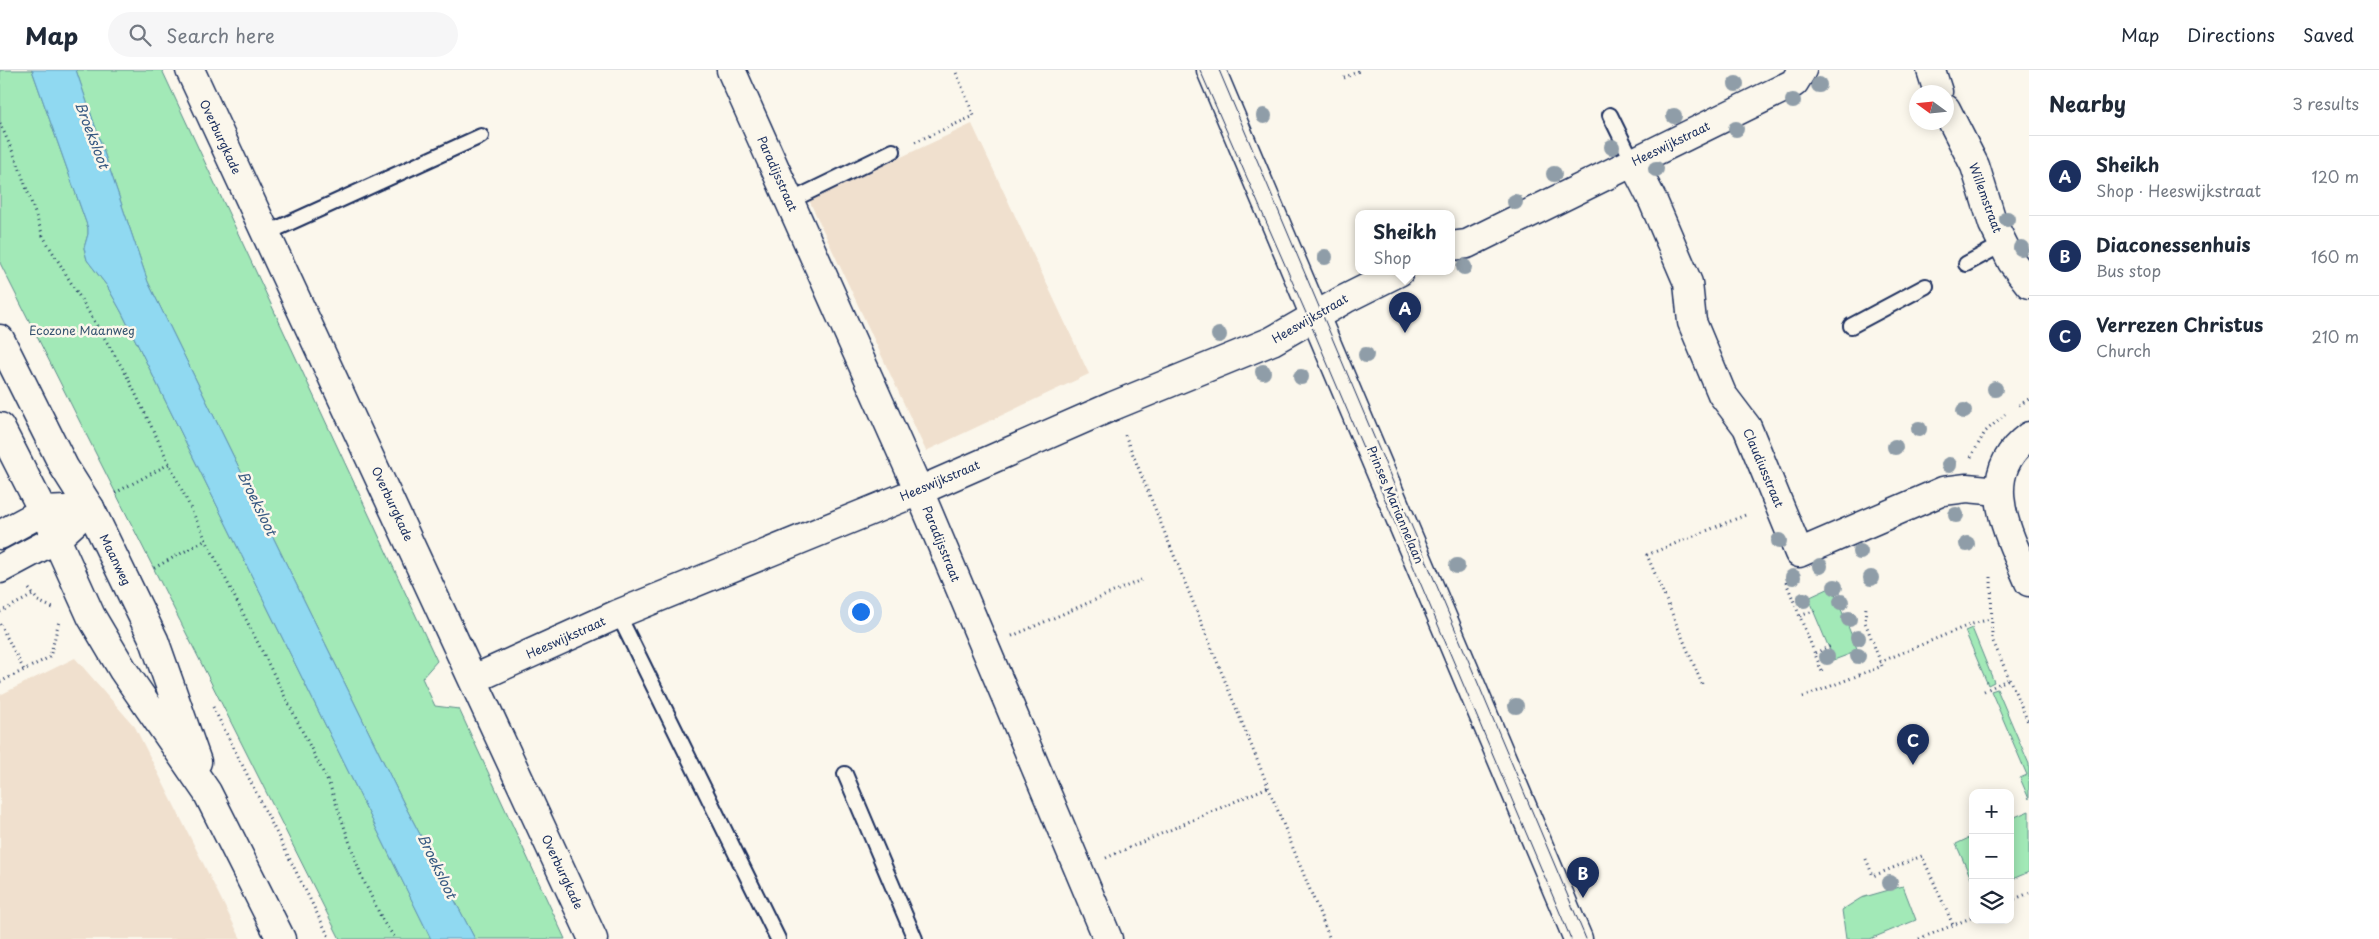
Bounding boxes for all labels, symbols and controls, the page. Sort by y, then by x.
search box [108,12,458,57]
text: Map [25,17,78,53]
icon: search [126,21,154,49]
text: Search here [166,21,275,49]
text: Map [2121,21,2159,48]
text: Directions [2187,21,2275,48]
text: Saved [2303,21,2354,48]
north arrow [1909,85,1954,130]
text: Nearby [2049,87,2126,119]
text: 3 results [2292,91,2359,115]
street label: Overburgkade [196,96,246,177]
water label: Broeksloot [70,98,116,173]
street label: Heeswijkstraat [1628,116,1713,170]
street label: Paradijsstraat [753,133,803,214]
text: Sheikh [2096,150,2160,178]
street label: Willemstraat [1965,160,2007,235]
text: A [2059,164,2071,188]
text: 120 m [2312,164,2359,188]
text: Shop · Heeswijkstraat [2096,178,2261,202]
popup [1355,210,1455,275]
text: Sheikh [1373,217,1437,245]
text: Diaconessenhuis [2096,230,2251,258]
text: B [2060,244,2070,268]
text: 160 m [2311,244,2359,268]
text: Shop [1373,245,1411,269]
text: Bus stop [2096,258,2161,282]
street label: Heeswijkstraat [1268,289,1351,347]
pin: A [1389,292,1421,333]
text: Verrezen Christus [2096,310,2263,338]
park label: Ecozone Maanweg [29,321,135,339]
text: C [2059,324,2071,348]
text: 210 m [2311,324,2359,348]
text: Church [2096,338,2151,362]
street label: Claudiusstraat [1739,425,1789,510]
street label: Prinses Mariannelaan [1363,443,1429,566]
street label: Heeswijkstraat [897,455,982,505]
street label: Overburgkade [368,463,418,544]
water label: Broeksloot [233,467,283,541]
street label: Paradijsstraat [919,503,965,584]
street label: Maanweg [96,531,136,588]
your location [848,599,874,625]
street label: Heeswijkstraat [523,612,608,663]
pin: C [1897,724,1929,765]
map controls [1969,789,2014,924]
button: + [1969,789,2014,834]
water label: Broeksloot [413,830,463,904]
street label: Overburgkade [538,831,588,912]
button: − [1969,834,2014,879]
pin: B [1567,857,1599,898]
button: layers [1969,879,2014,924]

